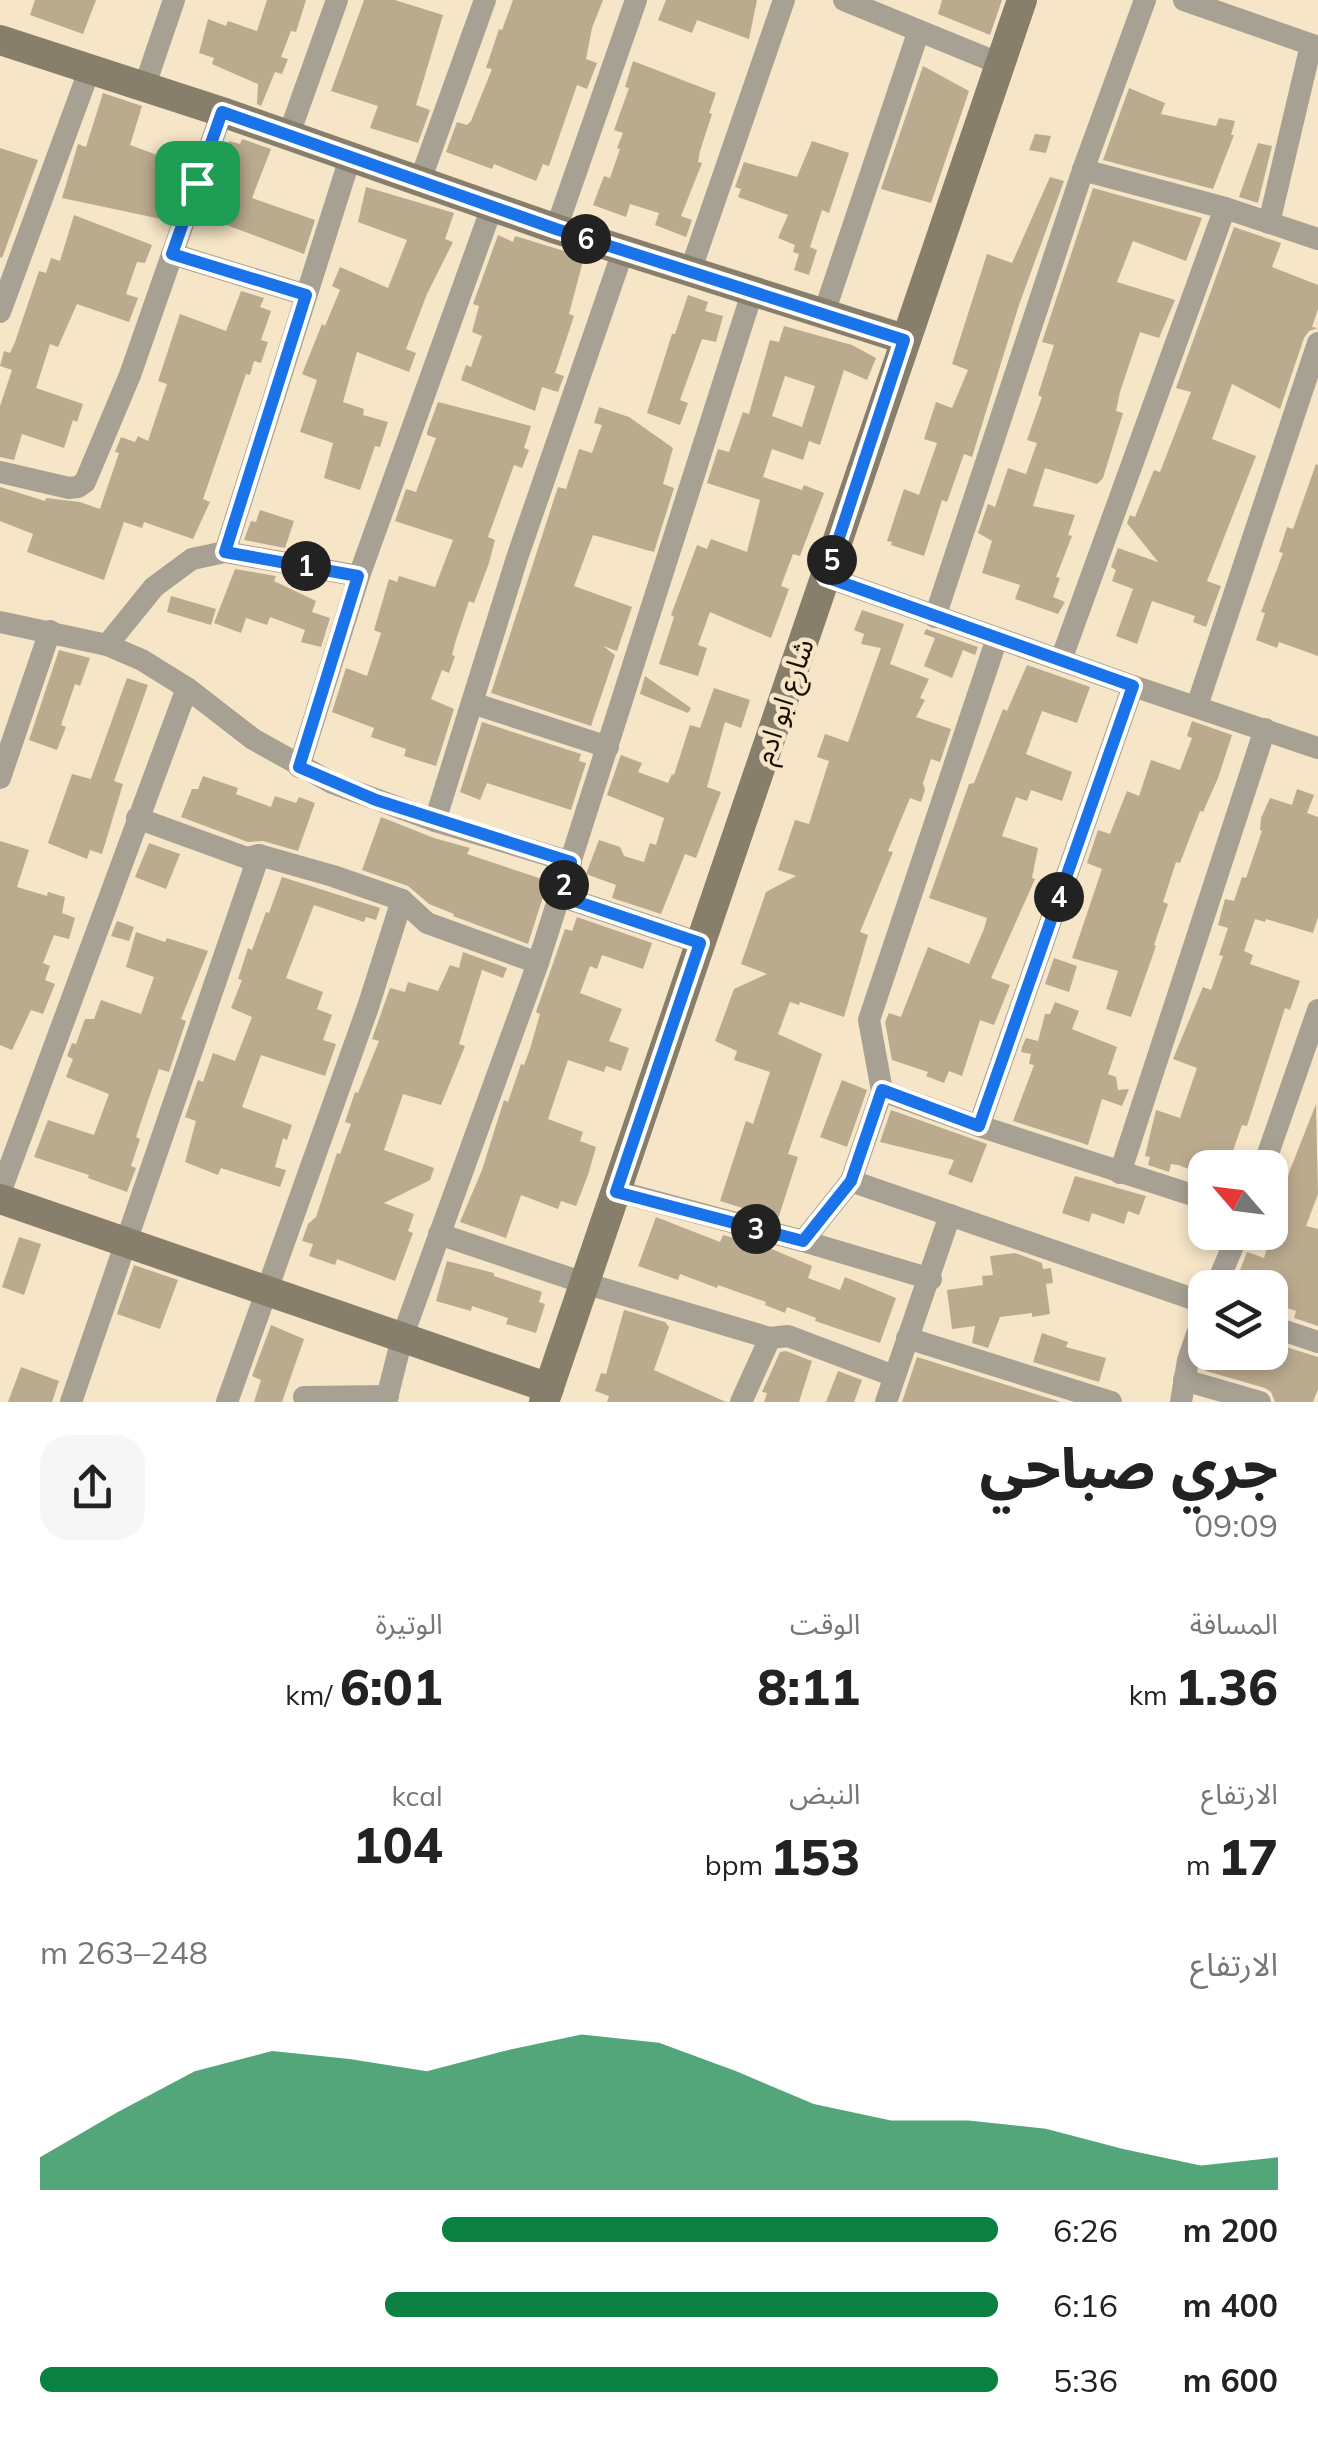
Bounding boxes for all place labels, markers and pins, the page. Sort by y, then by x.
pin [155,141,240,226]
pin: 6 [561,214,611,264]
pin: 5 [807,535,857,585]
pin: 1 [281,541,331,591]
pin: 2 [539,860,589,910]
pin: 4 [1034,872,1084,922]
pin: 3 [731,1204,781,1254]

